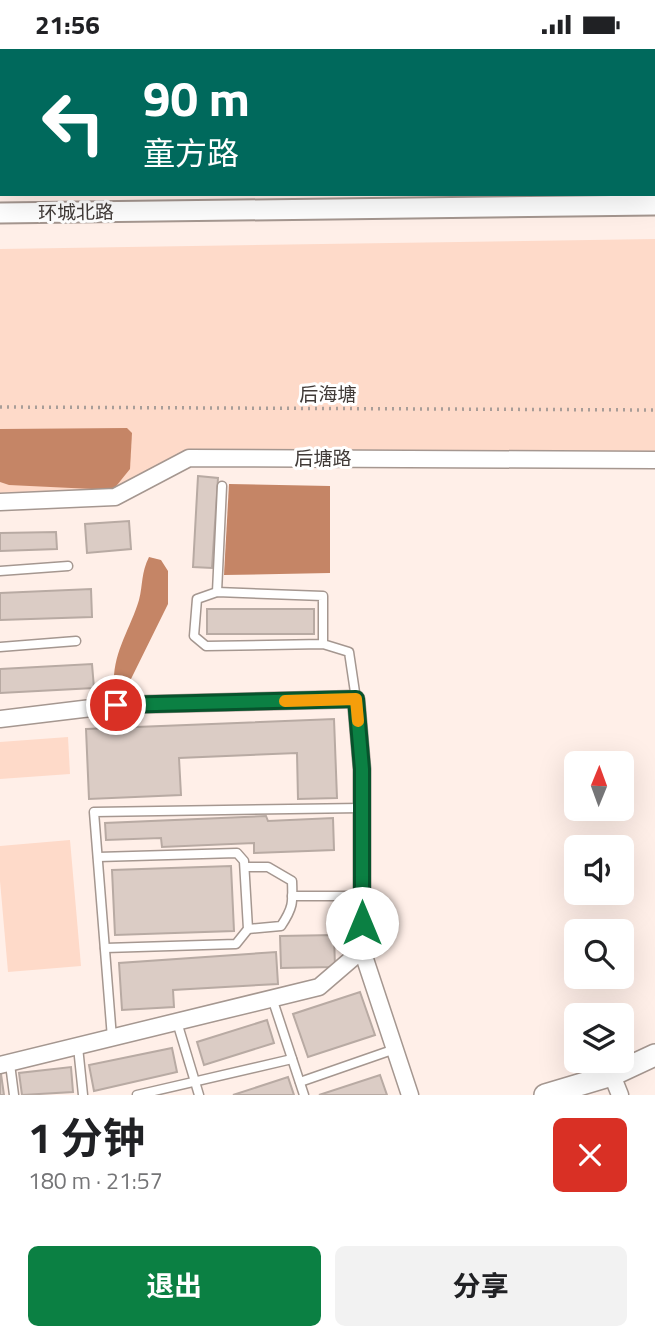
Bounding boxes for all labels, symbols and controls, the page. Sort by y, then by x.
text: 21:56 [35,5,100,44]
text: 90 m [143,60,250,135]
icon: left [28,77,119,168]
text: 童方路 [143,129,239,177]
street label: 环城北路 [38,196,114,227]
street label: 后海塘 [299,379,357,408]
street label: 后塘路 [294,443,352,472]
pin [86,675,146,735]
icon: arrive [97,686,135,724]
north arrow [564,751,634,821]
map controls [564,751,634,1073]
button: sound [564,835,634,905]
position arrow [325,886,399,960]
button: search [564,919,634,989]
button: layers [564,1003,634,1073]
text: 1 分钟 [28,1105,145,1169]
button: close [553,1118,627,1192]
text: 180 m · 21:57 [28,1163,163,1198]
button: 退出 [28,1246,321,1326]
button: 分享 [335,1246,627,1326]

